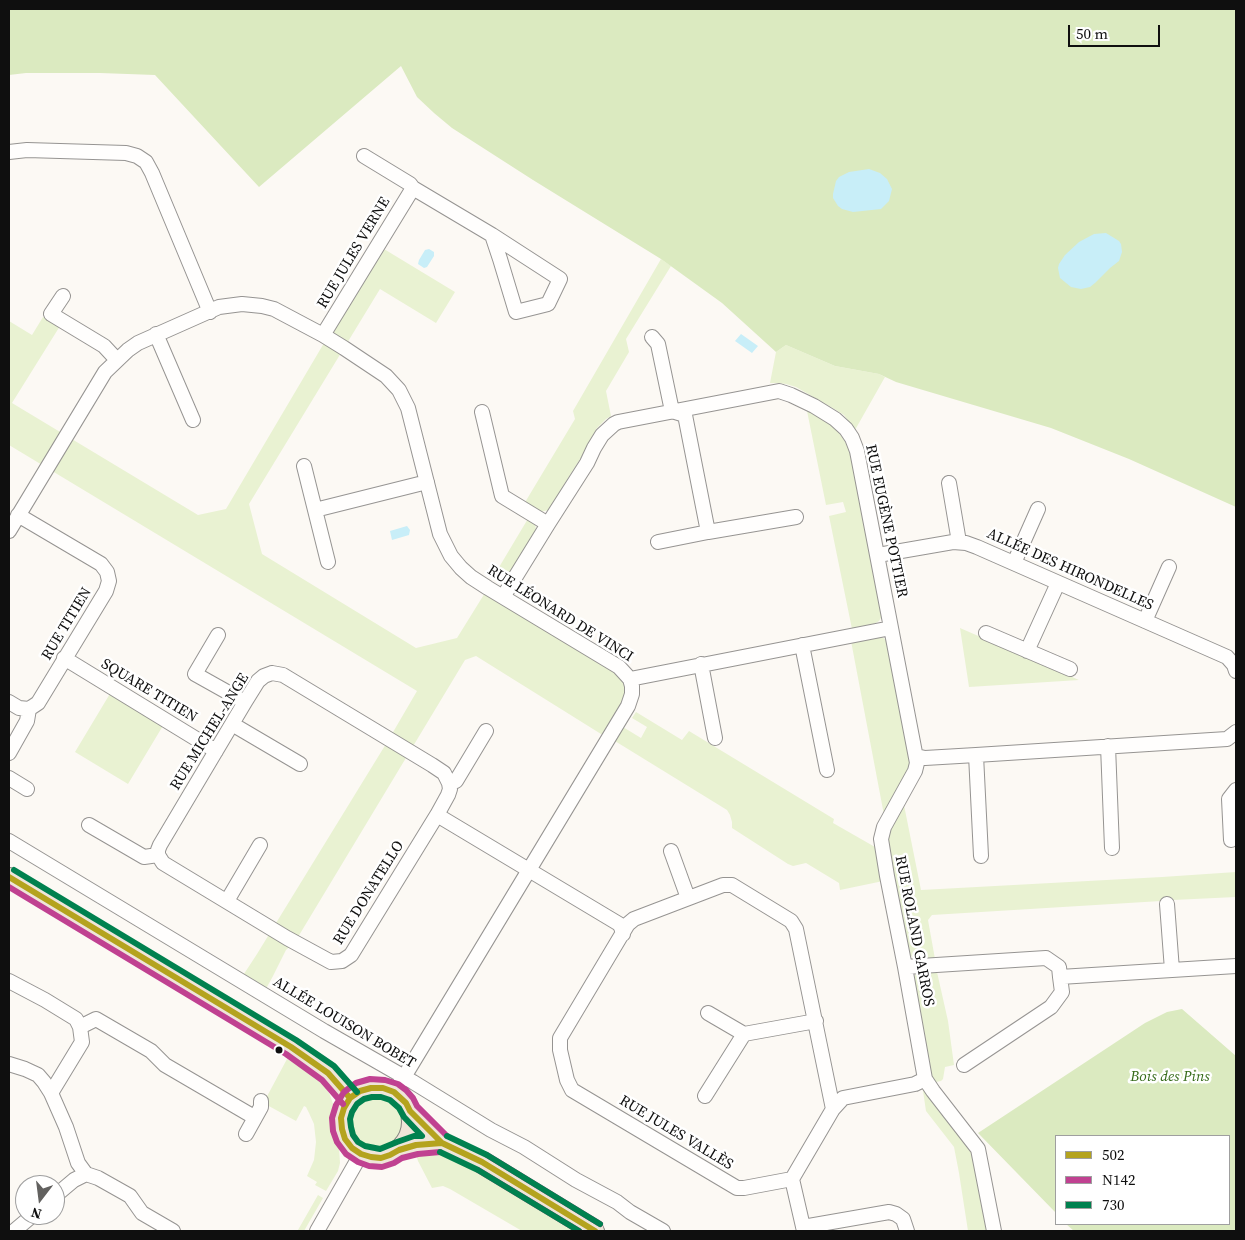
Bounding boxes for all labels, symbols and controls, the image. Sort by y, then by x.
scale bar [1070,15,1162,47]
text: 50 m [1076,23,1108,44]
street label: RUE JULES VERNE [314,194,394,312]
street label: RUE EUGÈNE POTTIER [861,443,911,599]
street label: ALLÉE DES HIRONDELLES [984,525,1156,615]
street label: RUE LÉONARD DE VINCI [484,562,636,666]
street label: RUE TITIEN [38,584,96,664]
street label: SQUARE TITIEN [98,655,200,727]
street label: RUE MICHEL-ANGE [167,670,253,794]
street label: RUE DONATELLO [330,838,408,948]
street label: RUE ROLAND GARROS [891,854,937,1008]
street label: ALLÉE LOUISON BOBET [269,973,419,1073]
unlabelled marker [274,1045,284,1055]
park label: Bois des Pins [1130,1068,1210,1086]
street label: RUE JULES VALLÈS [616,1092,736,1174]
legend [1055,1135,1230,1225]
text: 502 [1102,1144,1125,1165]
text: N142 [1102,1169,1136,1190]
north arrow [15,1175,65,1225]
text: 730 [1102,1194,1125,1215]
text: N [29,1203,44,1225]

